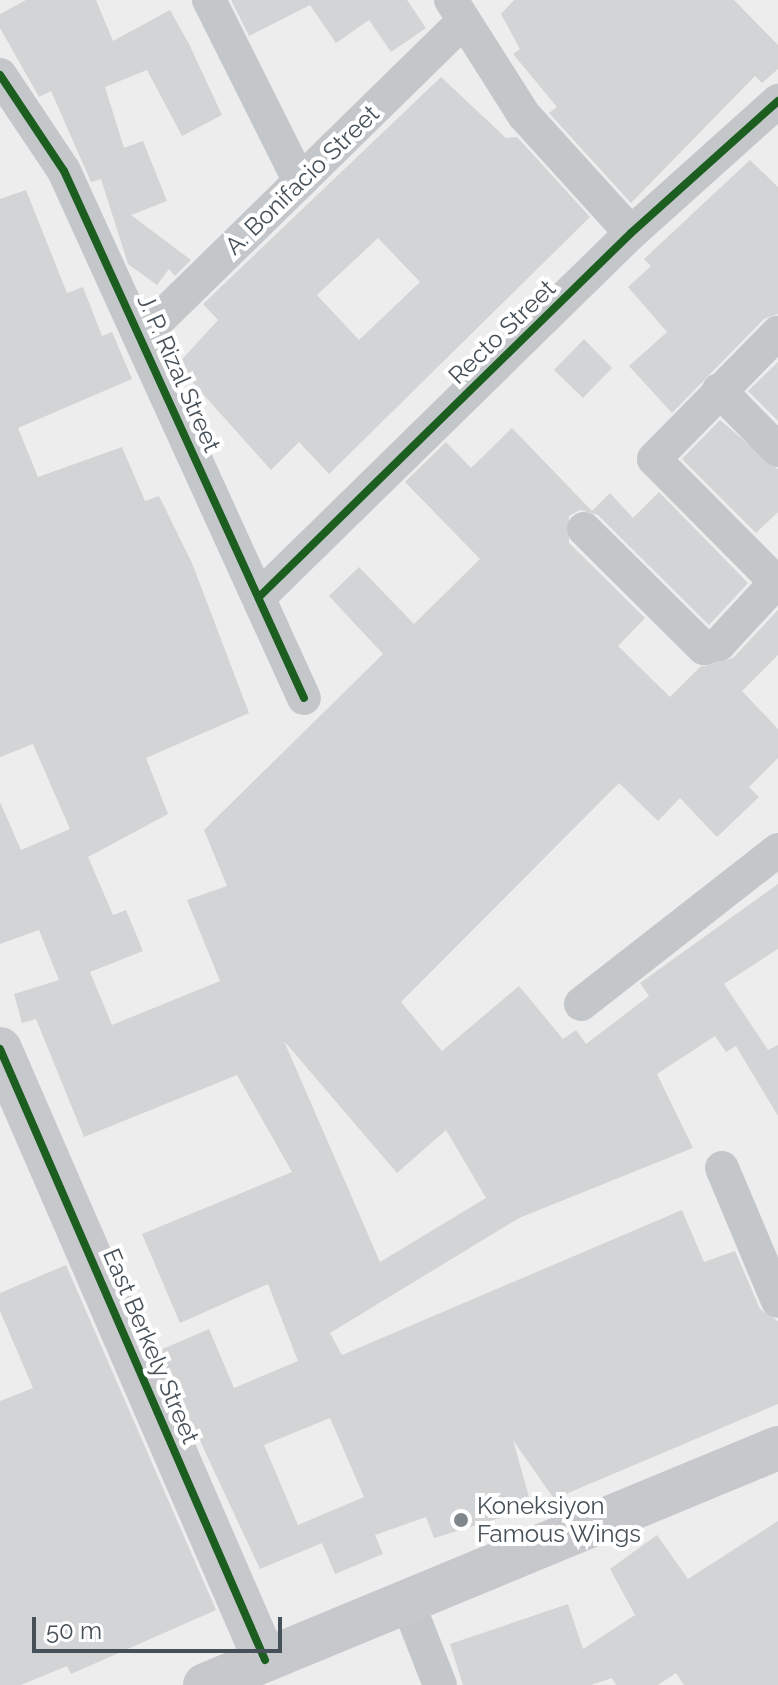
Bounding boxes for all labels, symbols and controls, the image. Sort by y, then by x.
street label: A. Bonifacio Street [219,99,385,261]
street label: Recto Street [443,274,561,390]
street label: J. P. Rizal Street [131,289,227,457]
street label: East Berkely Street [97,1244,205,1448]
place label: Koneksiyon Famous Wings [477,1492,642,1548]
marker: Koneksiyon Famous Wings [452,1511,470,1529]
scale bar [36,1601,286,1651]
text: 50 m [46,1616,102,1645]

